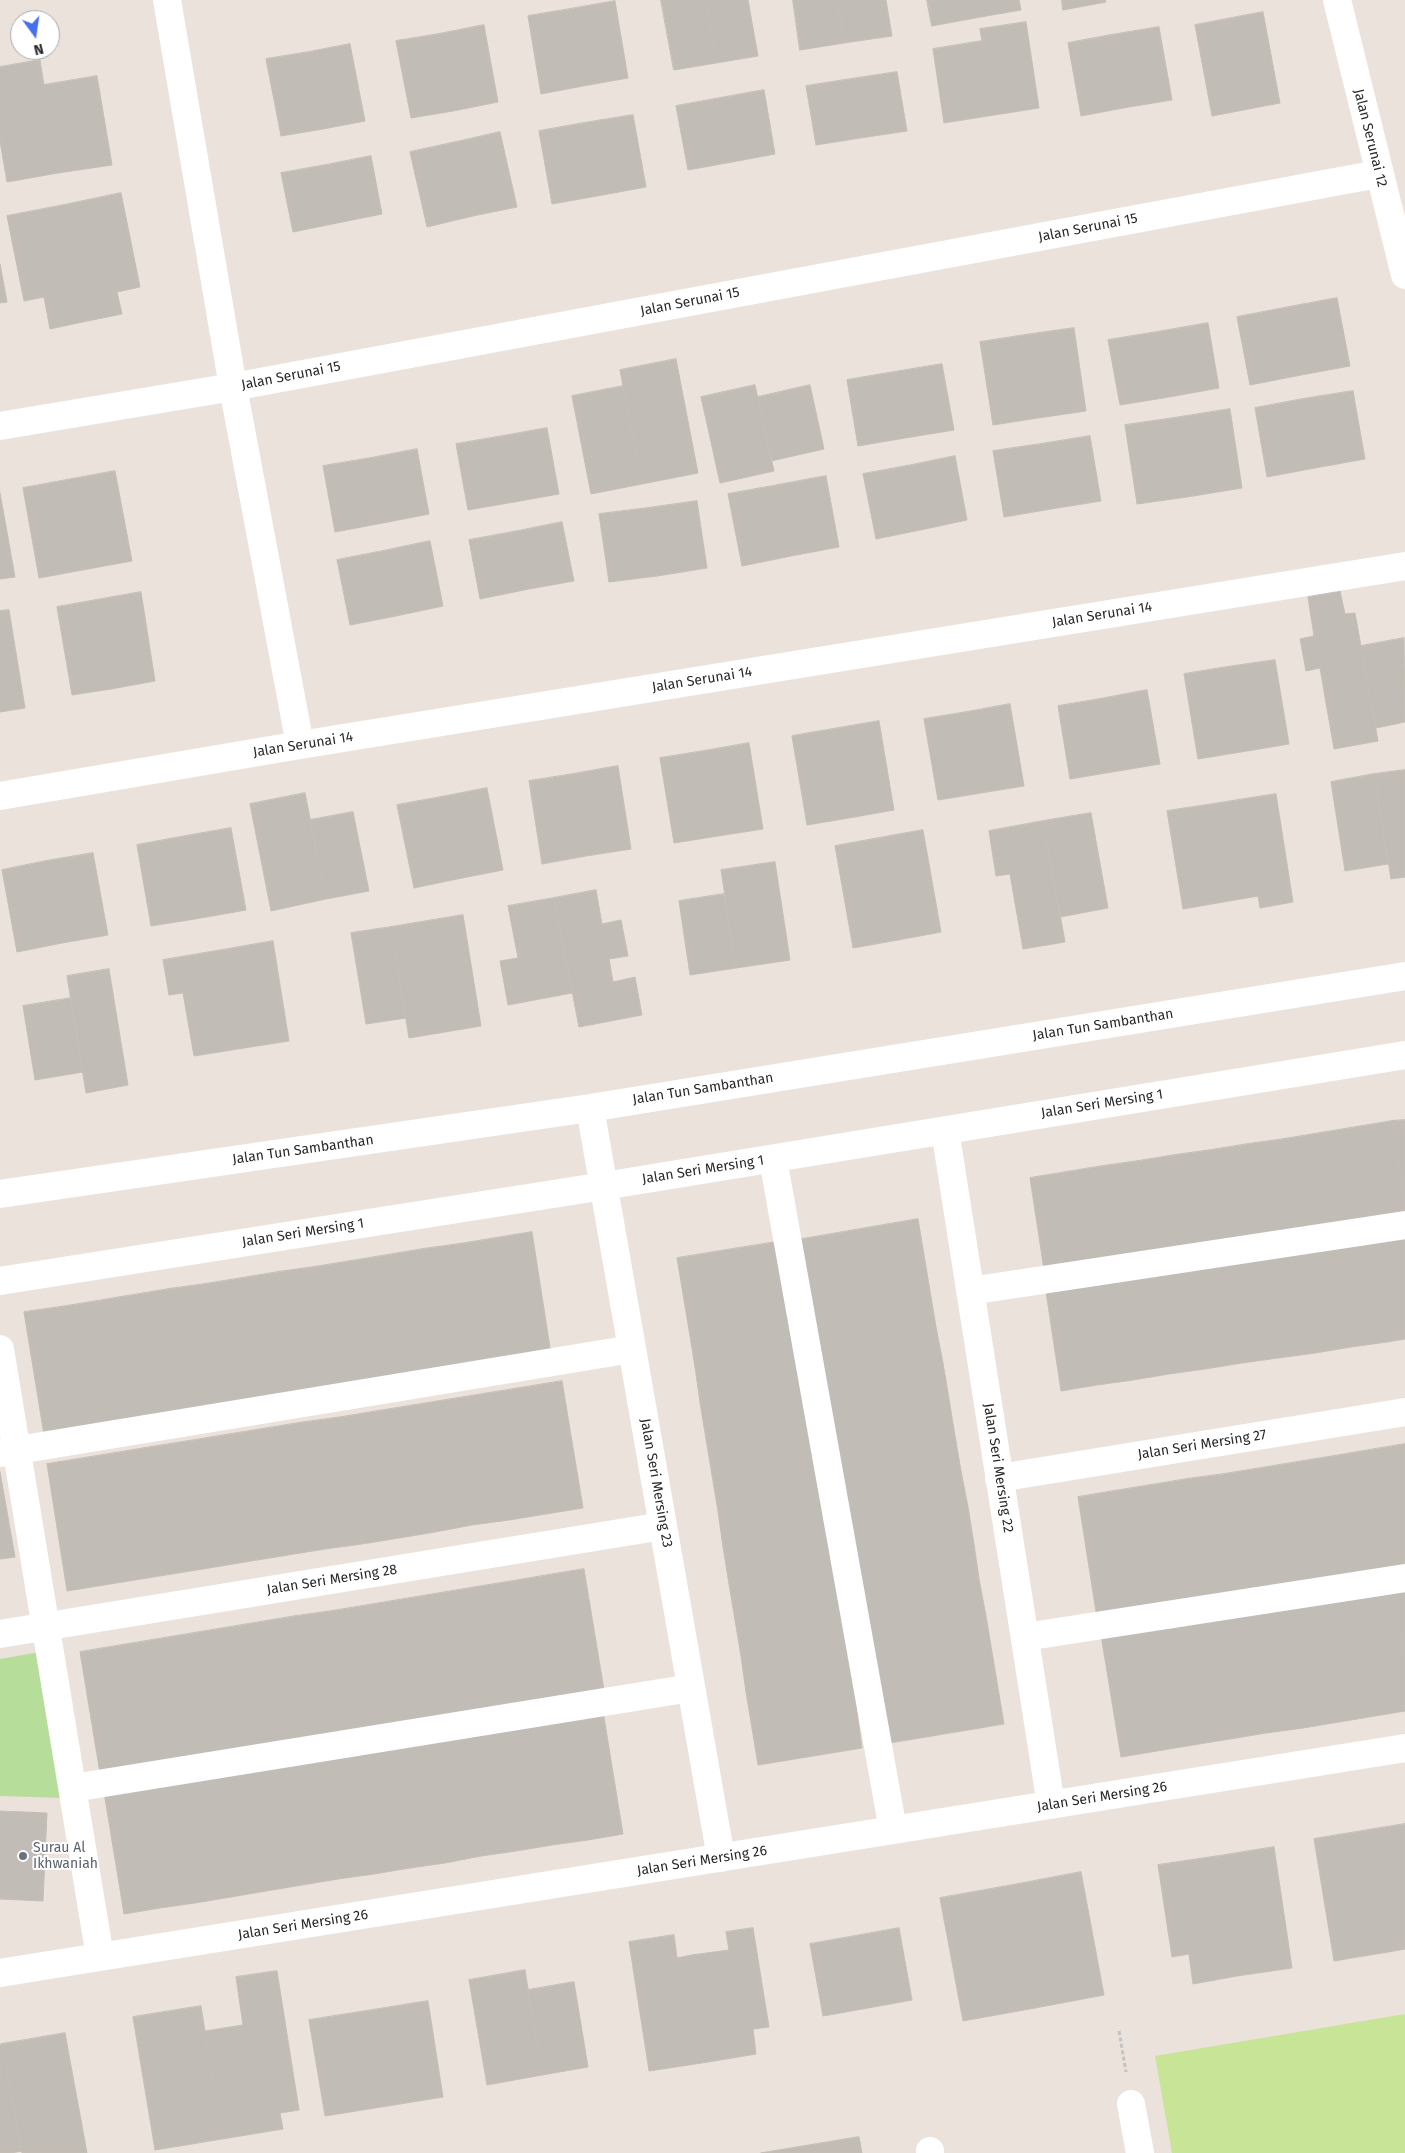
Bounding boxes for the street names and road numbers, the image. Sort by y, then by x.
street label: Jalan Serunai 12 [1350,87,1390,189]
street label: Jalan Serunai 15 [1037,210,1139,246]
street label: Jalan Serunai 15 [639,284,741,320]
street label: Jalan Serunai 15 [240,358,342,394]
street label: Jalan Serunai 14 [1051,599,1153,631]
street label: Jalan Serunai 14 [651,664,753,696]
street label: Jalan Serunai 14 [252,729,354,761]
street label: Jalan Tun Sambanthan [1031,1006,1175,1044]
street label: Jalan Tun Sambanthan [631,1070,775,1108]
street label: Jalan Seri Mersing 1 [1040,1086,1164,1122]
street label: Jalan Tun Sambanthan [231,1132,375,1168]
street label: Jalan Seri Mersing 1 [641,1152,765,1188]
street label: Jalan Seri Mersing 1 [241,1215,365,1251]
street label: Jalan Seri Mersing 22 [979,1402,1017,1534]
street label: Jalan Seri Mersing 23 [636,1417,676,1549]
street label: Jalan Seri Mersing 27 [1136,1427,1268,1463]
street label: Jalan Seri Mersing 28 [266,1561,398,1599]
street label: Jalan Seri Mersing 26 [1036,1778,1168,1816]
street label: Jalan Seri Mersing 26 [636,1842,768,1880]
street label: Jalan Seri Mersing 26 [237,1906,369,1944]

